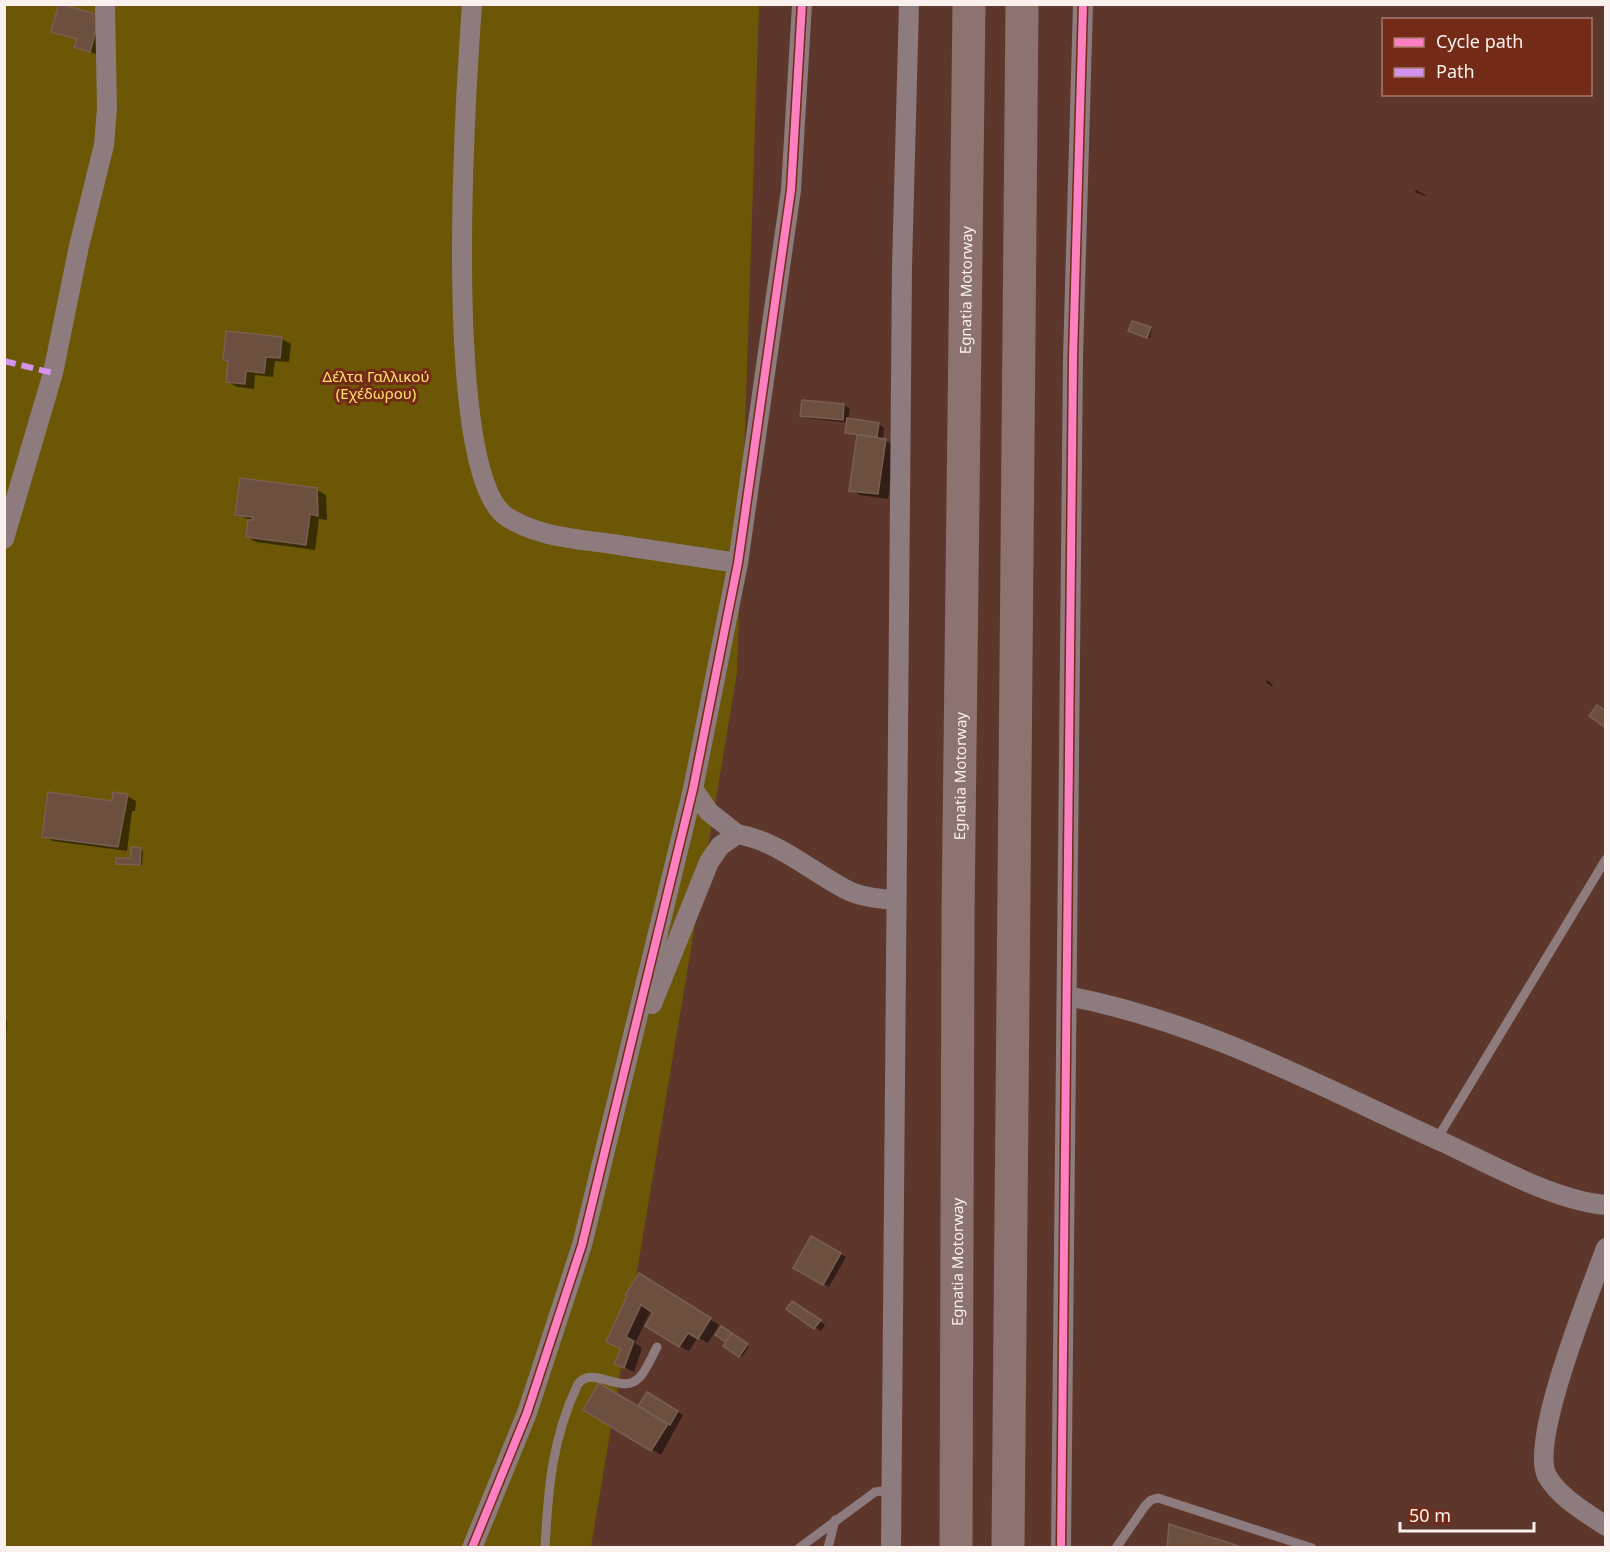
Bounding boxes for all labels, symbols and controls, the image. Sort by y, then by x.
legend [1382,18,1592,96]
text: Cycle path [1436,29,1523,53]
text: Path [1436,59,1475,83]
street label: Egnatia Motorway [955,226,976,354]
park label: Δέλτα Γαλλικού (Εχέδωρου) [323,366,429,403]
street label: Egnatia Motorway [949,711,970,840]
street label: Egnatia Motorway [947,1198,967,1326]
scale bar [1400,1495,1534,1533]
text: 50 m [1409,1503,1451,1527]

